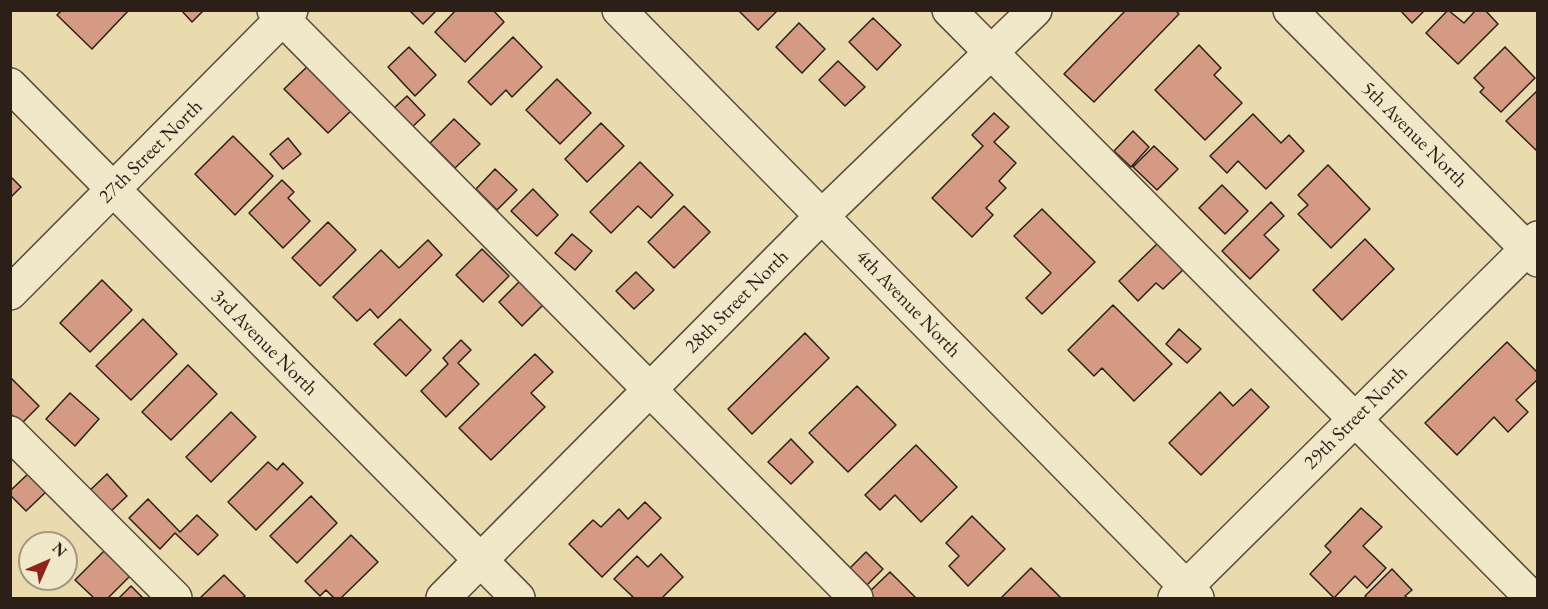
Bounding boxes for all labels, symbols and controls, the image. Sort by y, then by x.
street label: 5th Avenue North [1356,77,1472,193]
street label: 27th Street North [94,95,208,209]
street label: 28th Street North [680,245,794,359]
street label: 4th Avenue North [851,245,965,363]
street label: 3rd Avenue North [206,285,322,401]
street label: 29th Street North [1299,361,1413,475]
north arrow [18,531,78,591]
text: N [48,537,72,561]

